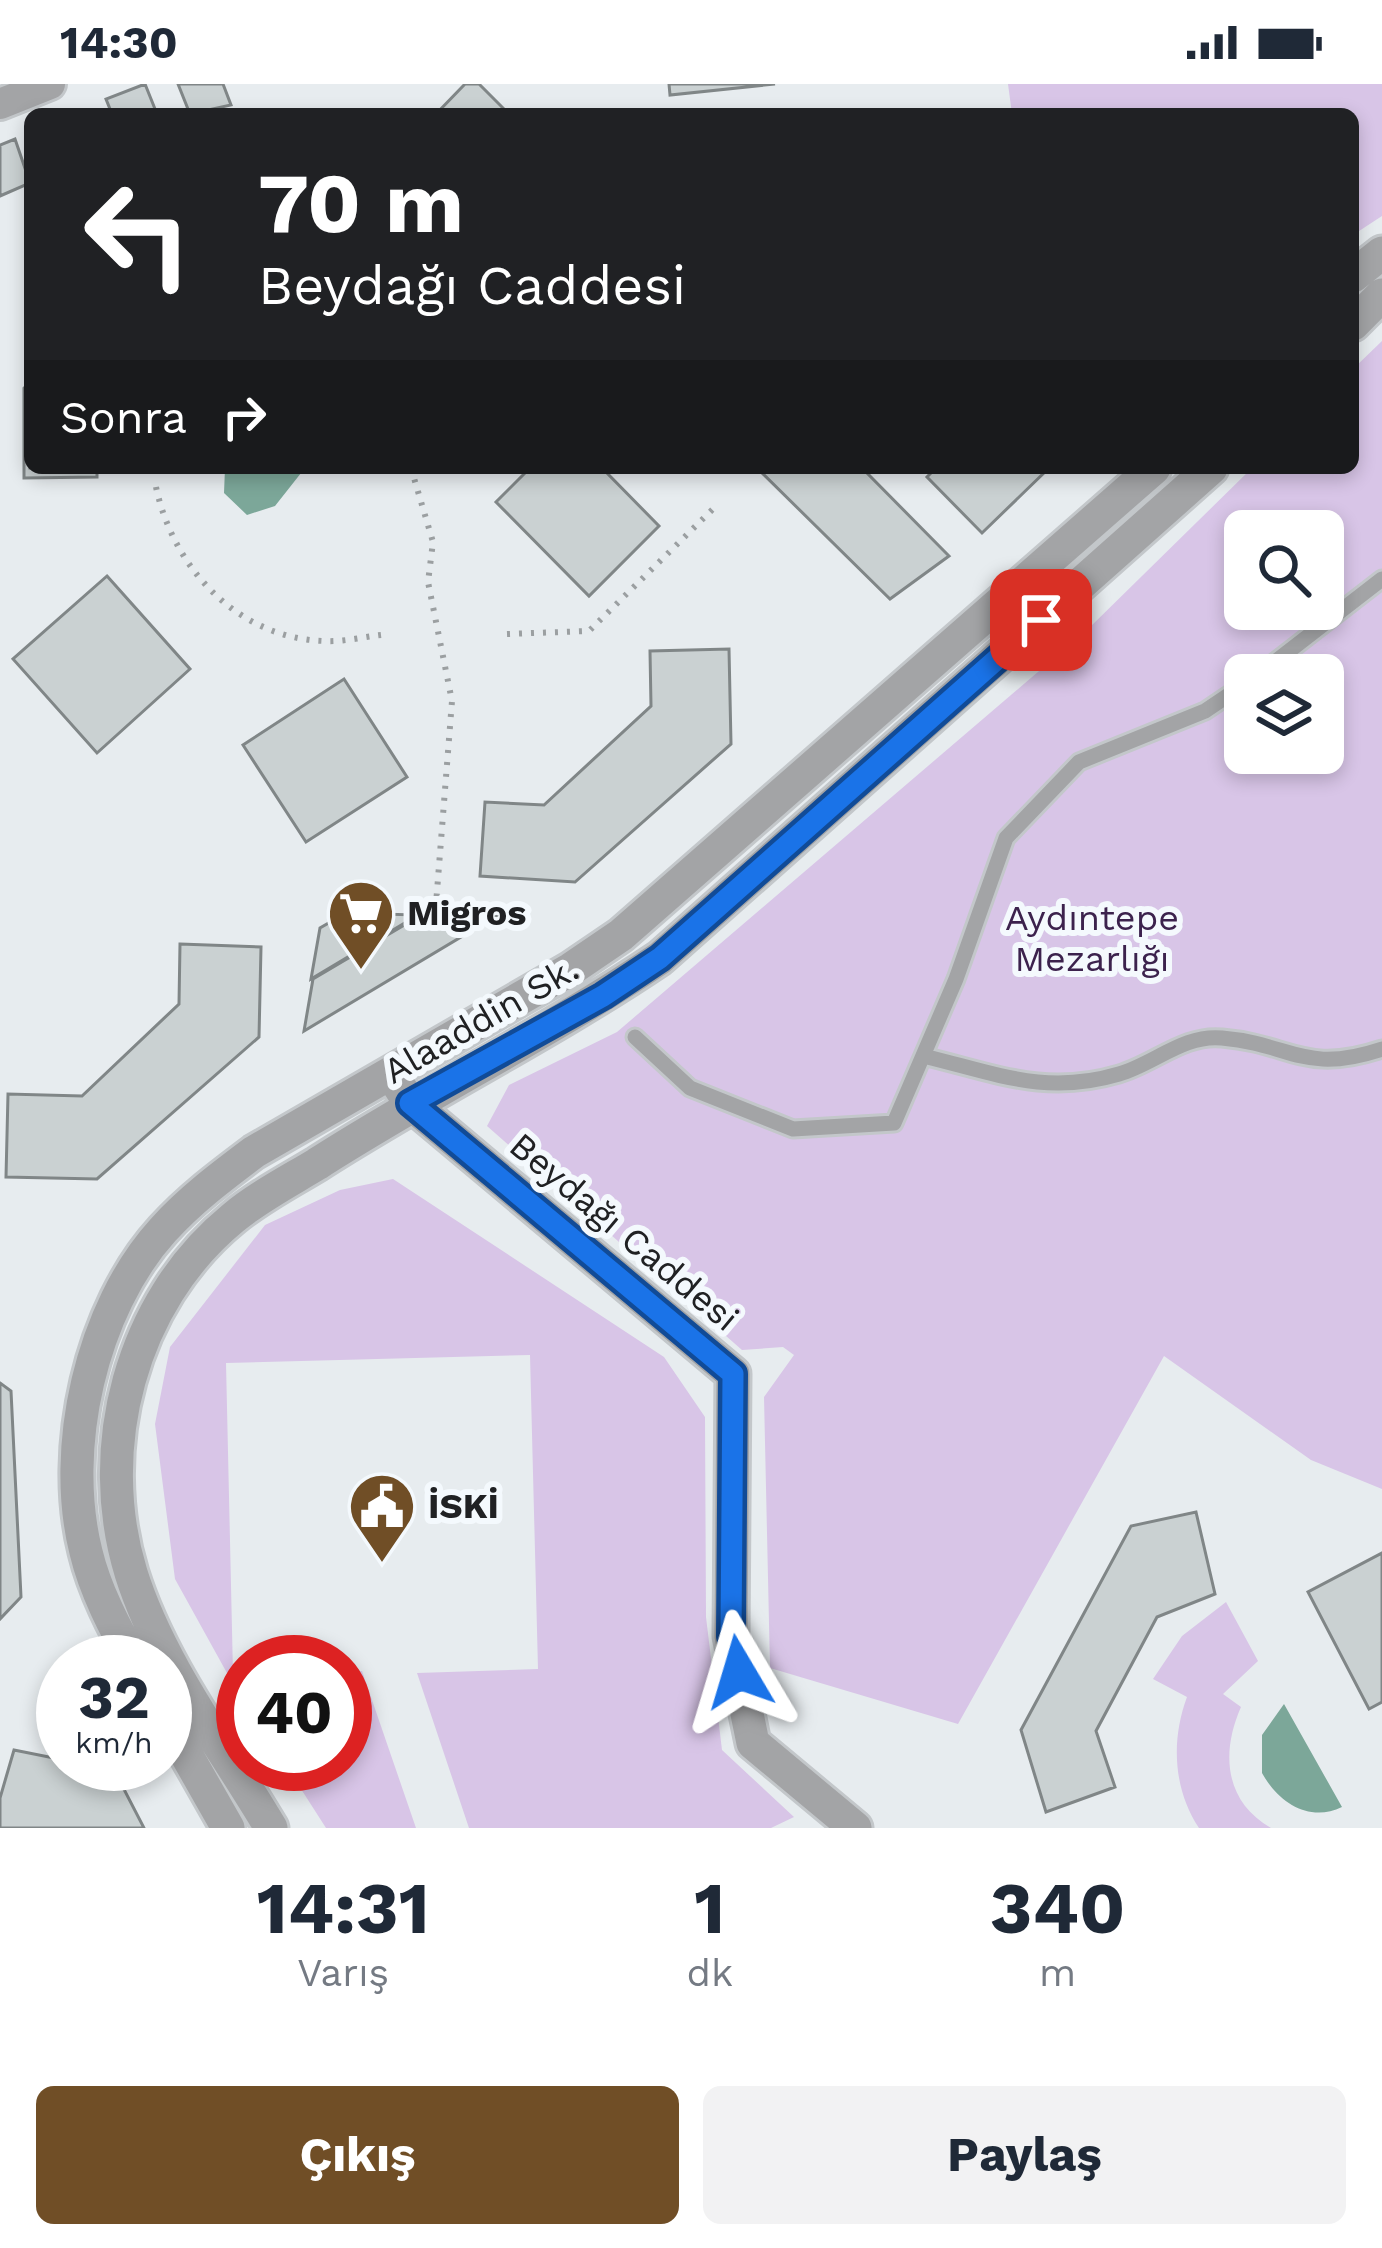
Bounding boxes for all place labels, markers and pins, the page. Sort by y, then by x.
pin [990,569,1092,671]
supermarket icon: Migros [326,878,396,972]
place label: Migros [407,892,526,934]
public building icon: İSKİ [347,1471,417,1565]
place label: İSKİ [428,1485,499,1527]

